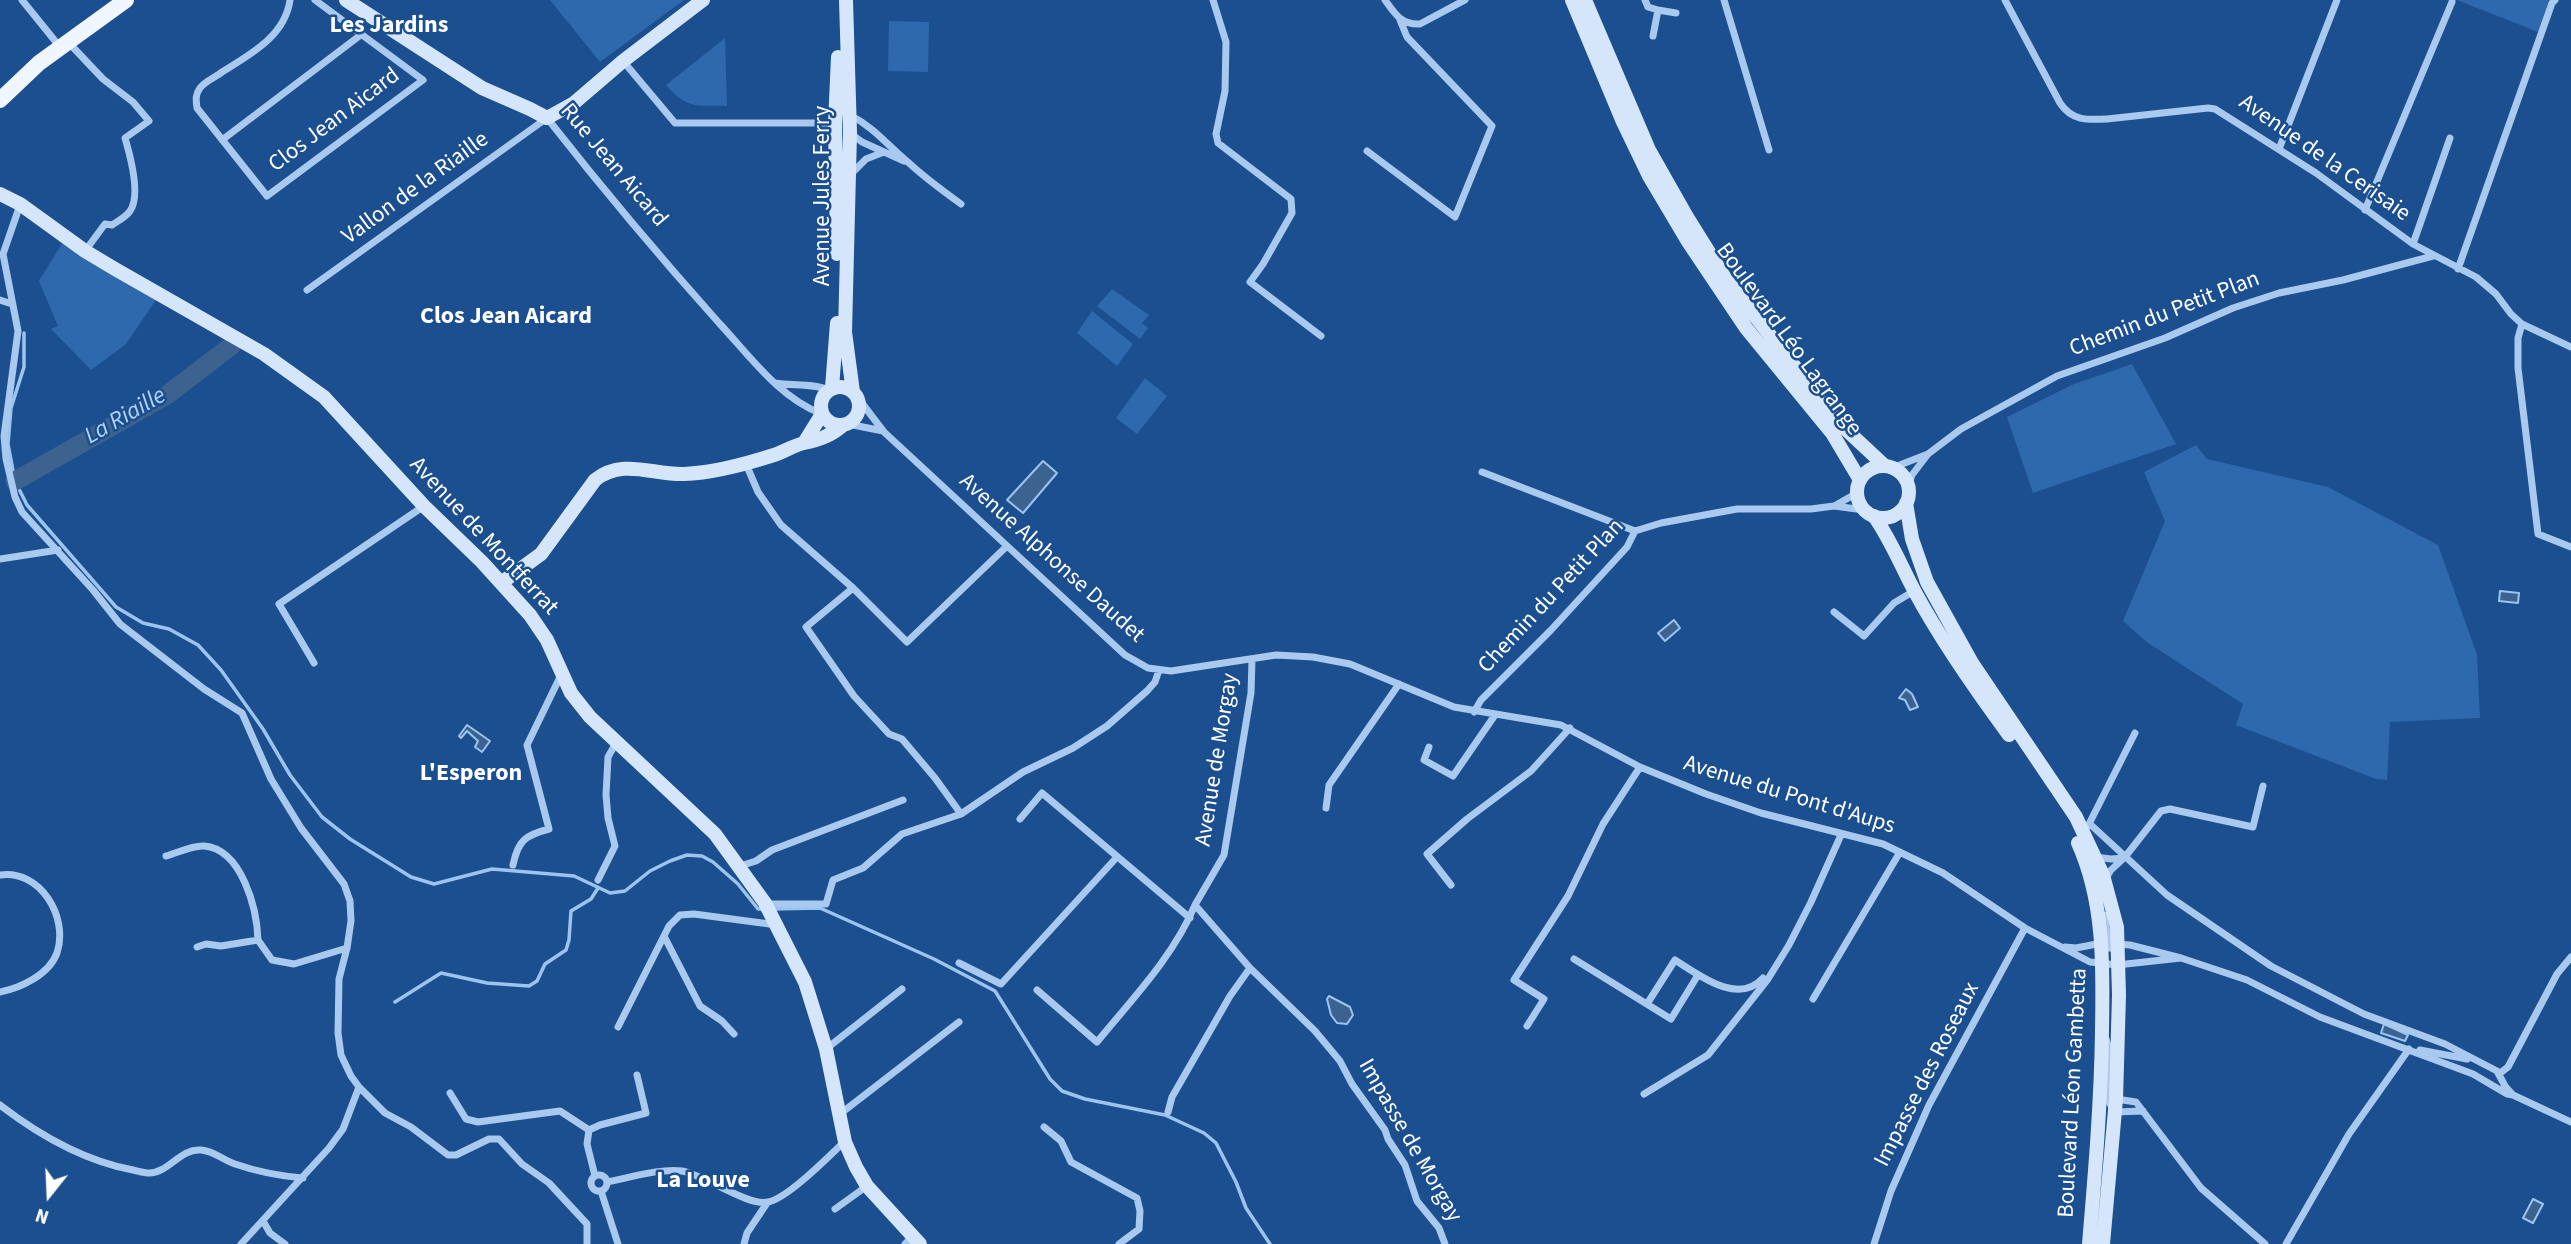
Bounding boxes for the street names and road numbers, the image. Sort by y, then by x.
street label: Clos Jean Aicard [264,63,406,179]
street label: Avenue de la Cerisaie [2233,90,2415,228]
street label: Rue Jean Aicard [553,99,673,233]
street label: Avenue Jules Ferry [810,106,838,286]
street label: Vallon de la Riaille [337,127,495,251]
street label: Boulevard Léo Lagrange [1709,238,1867,442]
street label: Chemin du Petit Plan [2066,266,2264,364]
street label: Avenue de Montferrat [403,452,563,622]
street label: Avenue Alphonse Daudet [953,469,1149,649]
street label: Chemin du Petit Plan [1473,514,1631,680]
street label: Avenue de Morgay [1191,672,1245,848]
street label: Avenue du Pont d'Aups [1680,751,1898,841]
street label: Boulevard Léon Gambetta [2054,968,2094,1218]
street label: Impasse des Roseaux [1870,978,1986,1172]
street label: Impasse de Morgay [1351,1055,1467,1227]

